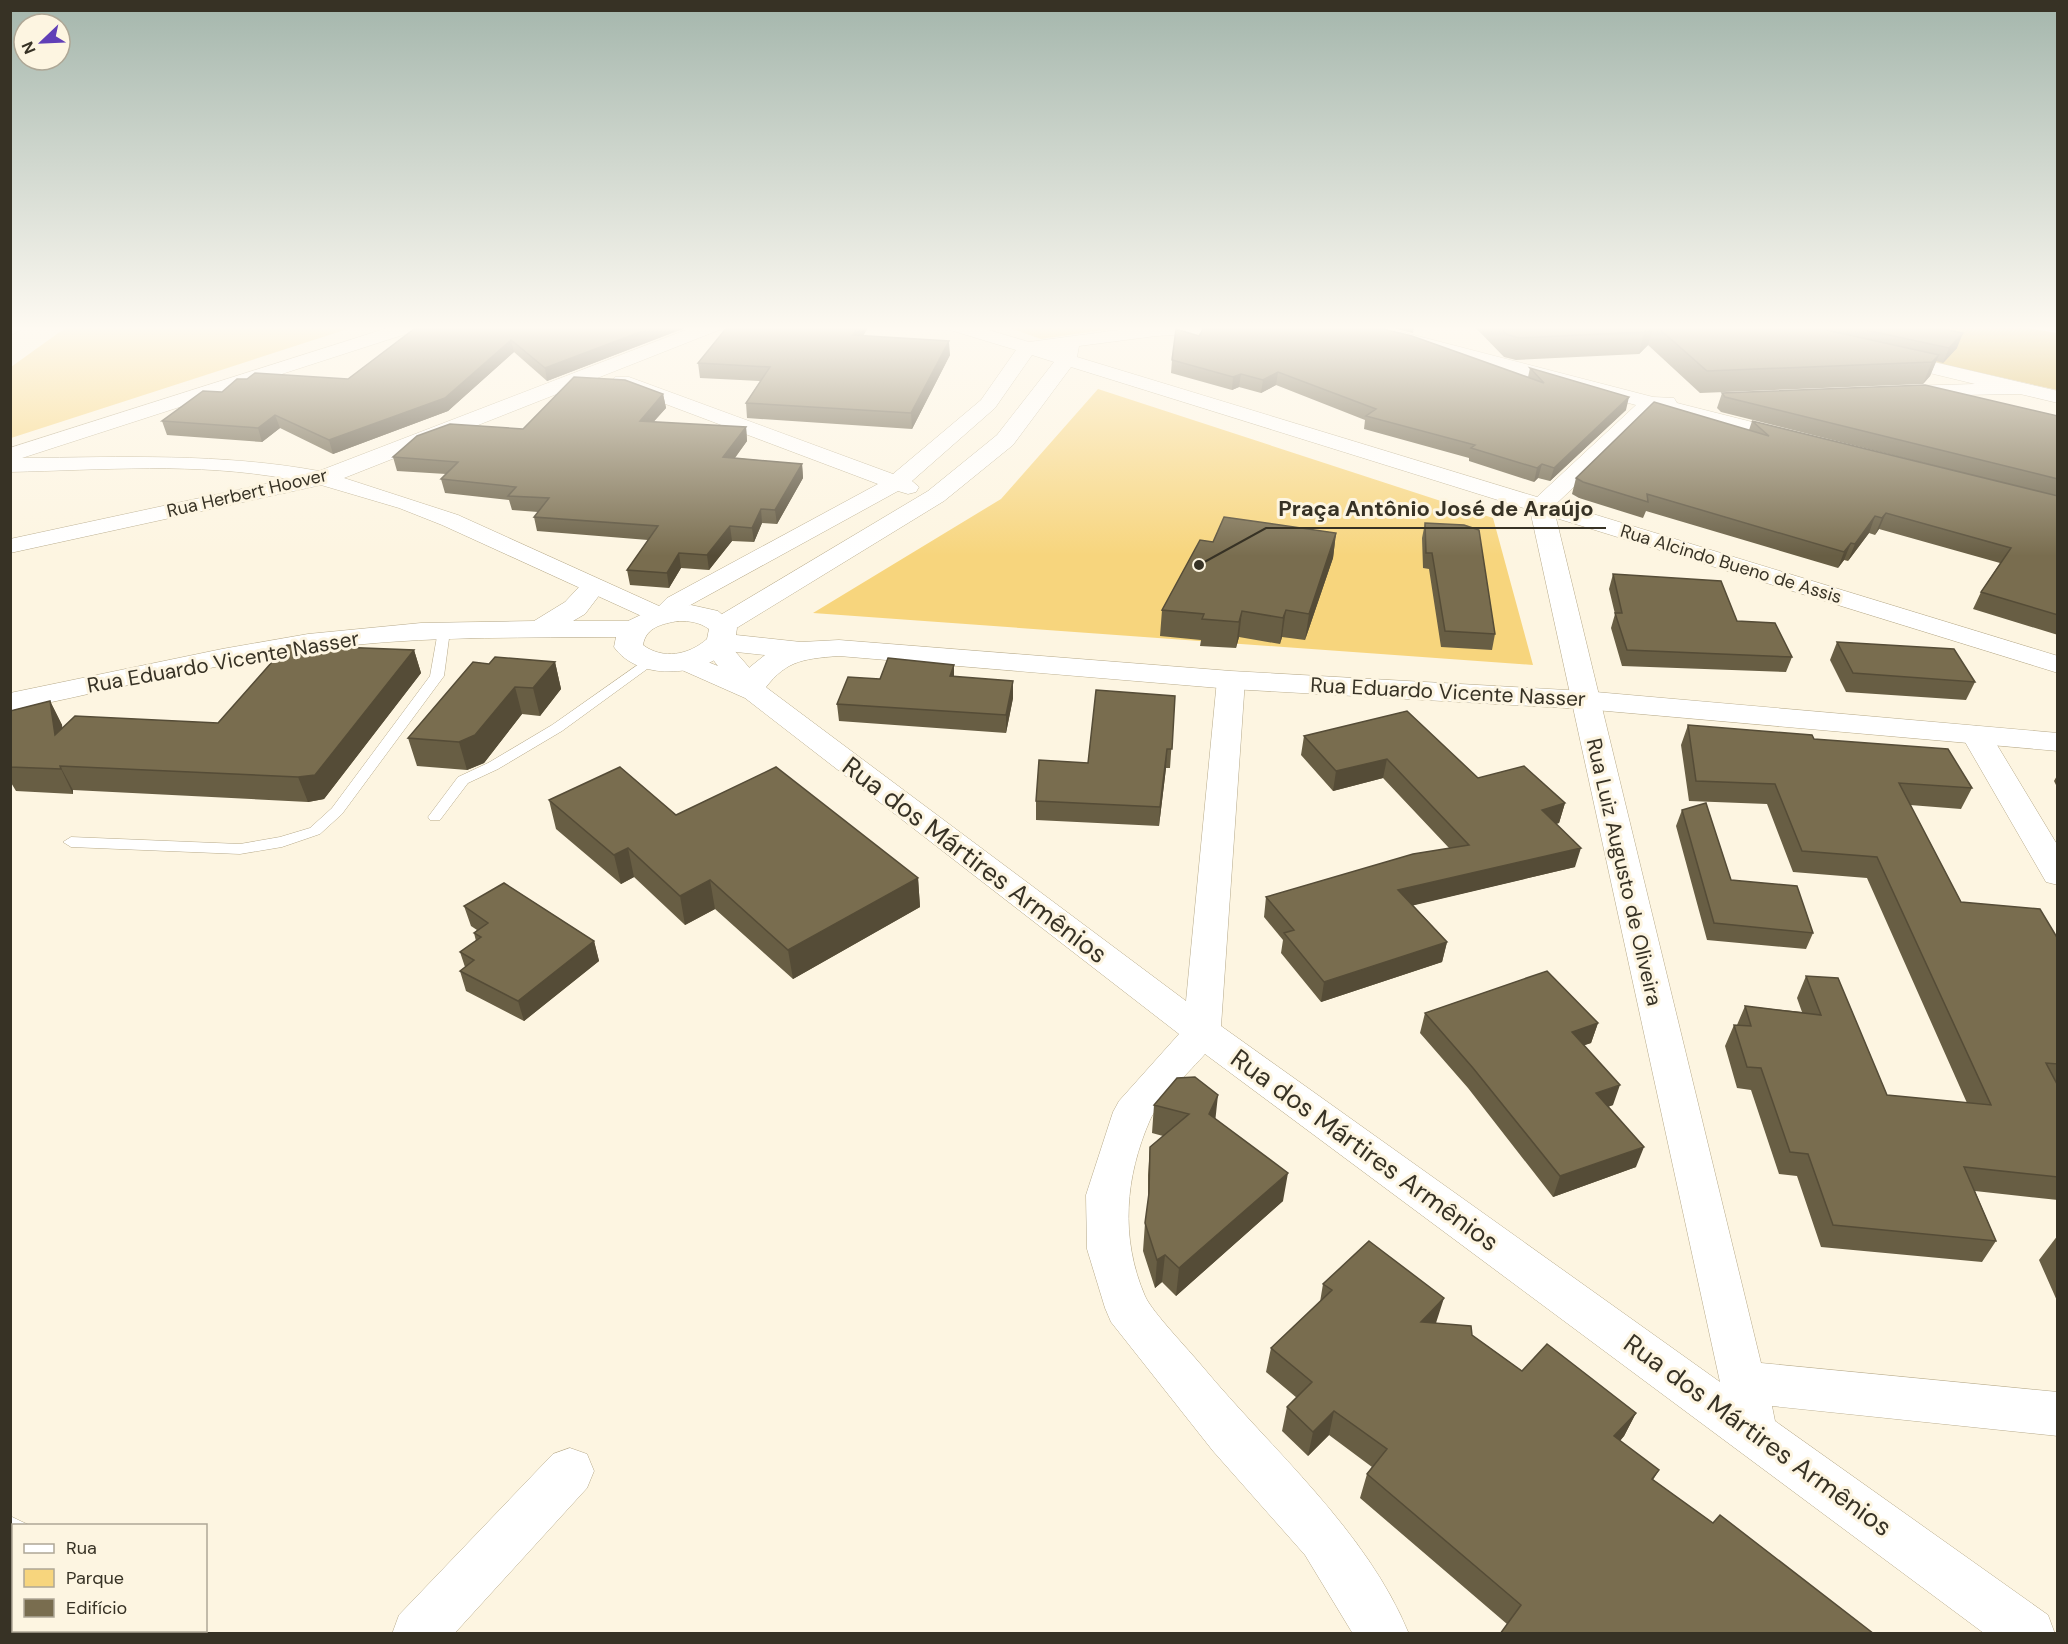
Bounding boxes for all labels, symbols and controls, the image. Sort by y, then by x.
north arrow [12,12,72,72]
text: N [17,38,41,57]
street label: Rua Herbert Hoover [164,463,330,523]
callout: Praça Antônio José de Araújo [1266,488,1606,528]
text: Praça Antônio José de Araújo [1278,494,1594,523]
street label: Rua Alcindo Bueno de Assis [1617,519,1845,609]
street label: Rua Eduardo Vicente Nasser [85,624,361,700]
street label: Rua Eduardo Vicente Nasser [1310,671,1587,713]
street label: Rua Luiz Augusto de Oliveira [1580,735,1668,1009]
street label: Rua dos Mártires Armênios [836,749,1114,971]
street label: Rua dos Mártires Armênios [1224,1041,1506,1259]
street label: Rua dos Mártires Armênios [1617,1326,1899,1544]
legend [12,1524,207,1632]
text: Rua [66,1536,97,1560]
text: Parque [66,1566,124,1590]
text: Edifício [66,1596,127,1620]

